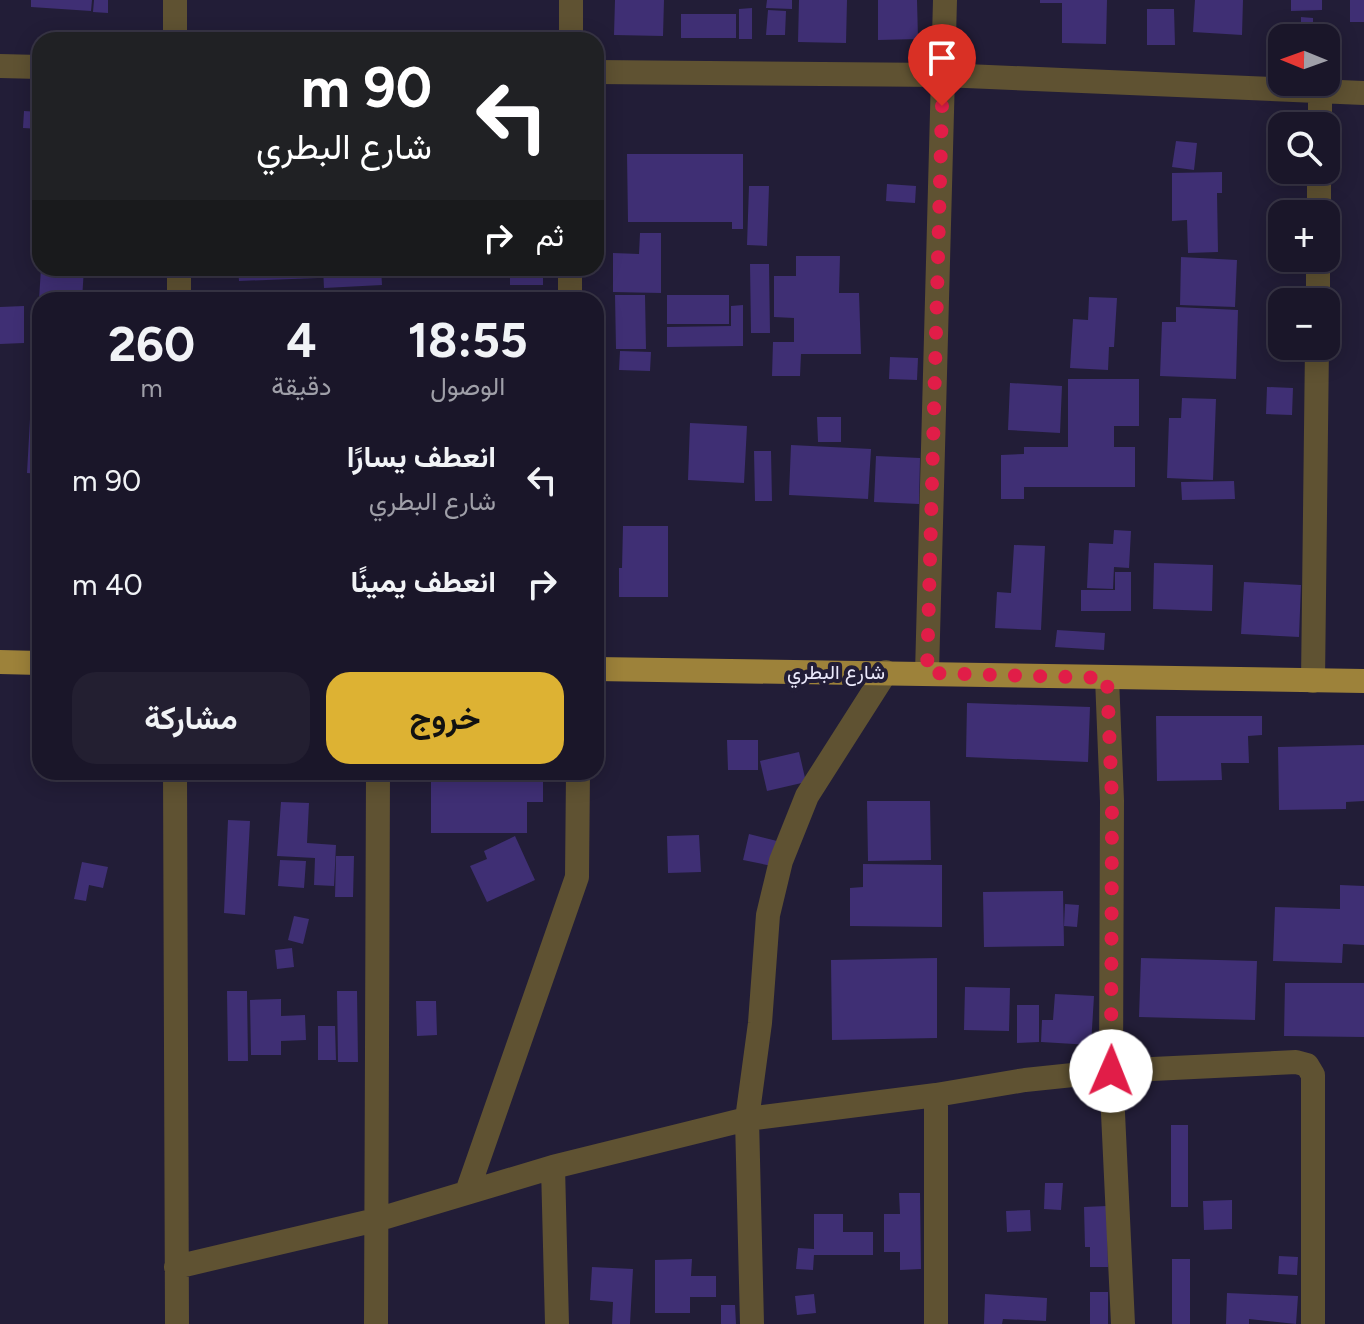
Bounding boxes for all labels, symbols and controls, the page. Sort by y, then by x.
pin [908,24,976,106]
north arrow [1268,24,1340,96]
map controls [1268,24,1340,360]
icon: arrive [920,36,964,80]
text: 90 m [301,54,432,121]
icon: left [460,64,564,168]
button: search [1268,112,1340,184]
text: شارع البطري [256,125,432,168]
button: + [1268,200,1340,272]
icon: right [476,216,520,260]
text: ثم [536,217,564,254]
button: − [1268,288,1340,360]
text: 4 [286,311,317,369]
text: 18:55 [408,311,528,369]
text: 260 [108,315,195,373]
text: دقيقة [271,370,332,402]
text: الوصول [430,370,505,402]
text: m [141,372,163,404]
text: انعطف يسارًا [347,438,496,475]
icon: left [520,458,564,502]
text: 90 m [72,462,141,499]
text: شارع البطري [369,485,496,517]
icon: right [520,562,564,606]
text: انعطف يمينًا [351,563,496,600]
text: 40 m [72,566,143,603]
street label: شارع البطري [787,660,885,689]
button: مشاركة [72,672,310,764]
button: خروج [326,672,564,764]
position arrow [1069,1029,1153,1113]

